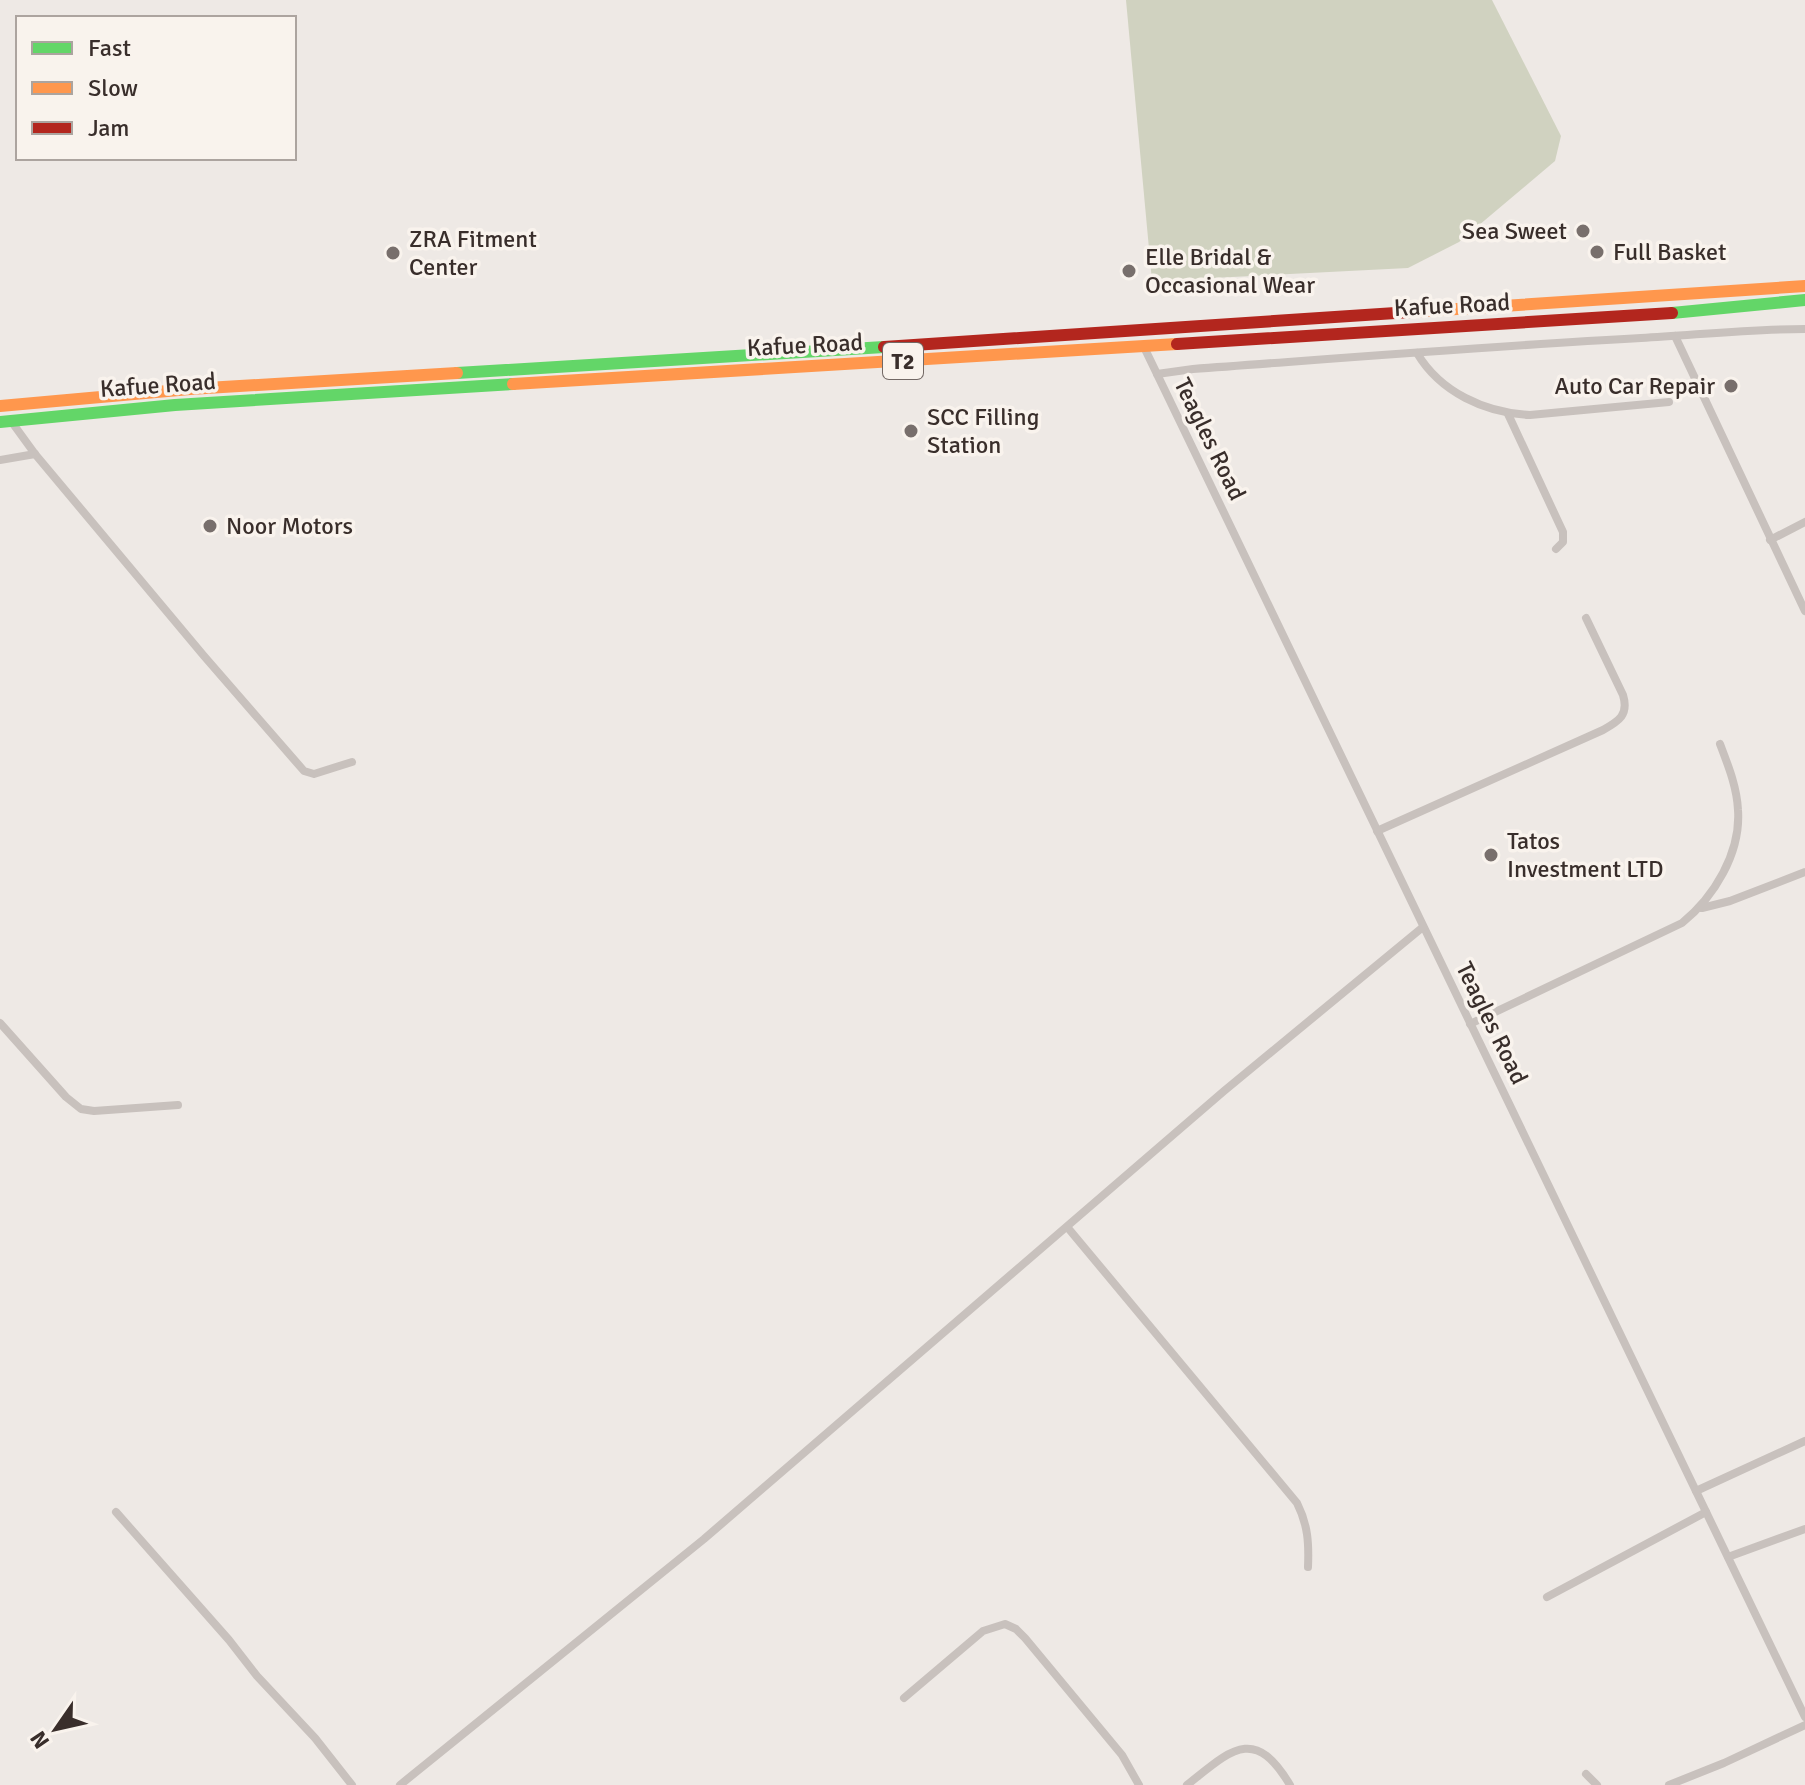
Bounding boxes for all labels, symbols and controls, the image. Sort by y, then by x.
legend [16,16,296,160]
text: Fast [88,33,131,63]
text: Slow [88,73,138,103]
text: Jam [88,113,129,143]
place label: Sea Sweet [1462,216,1567,246]
marker: Sea Sweet [1574,222,1592,240]
place label: ZRA Fitment Center [409,224,537,282]
place label: Full Basket [1613,237,1726,267]
place label: Elle Bridal & Occasional Wear [1145,242,1315,300]
marker: Full Basket [1588,243,1606,261]
marker: ZRA Fitment Center [384,244,402,262]
marker: Elle Bridal & Occasional Wear [1120,262,1138,280]
street label: Kafue Road [1393,287,1511,323]
street label: Kafue Road [746,327,864,363]
road number: T2 [883,343,923,379]
street label: Kafue Road [99,366,217,404]
place label: Auto Car Repair [1555,371,1715,401]
street label: Teagles Road [1167,373,1253,505]
marker: Auto Car Repair [1722,377,1740,395]
place label: SCC Filling Station [927,402,1039,460]
marker: SCC Filling Station [902,422,920,440]
place label: Noor Motors [226,511,353,541]
marker: Noor Motors [201,517,219,535]
place label: Tatos Investment LTD [1507,826,1663,884]
marker: Tatos Investment LTD [1482,846,1500,864]
street label: Teagles Road [1449,957,1535,1089]
north arrow [16,1689,96,1769]
text: N [24,1726,55,1754]

